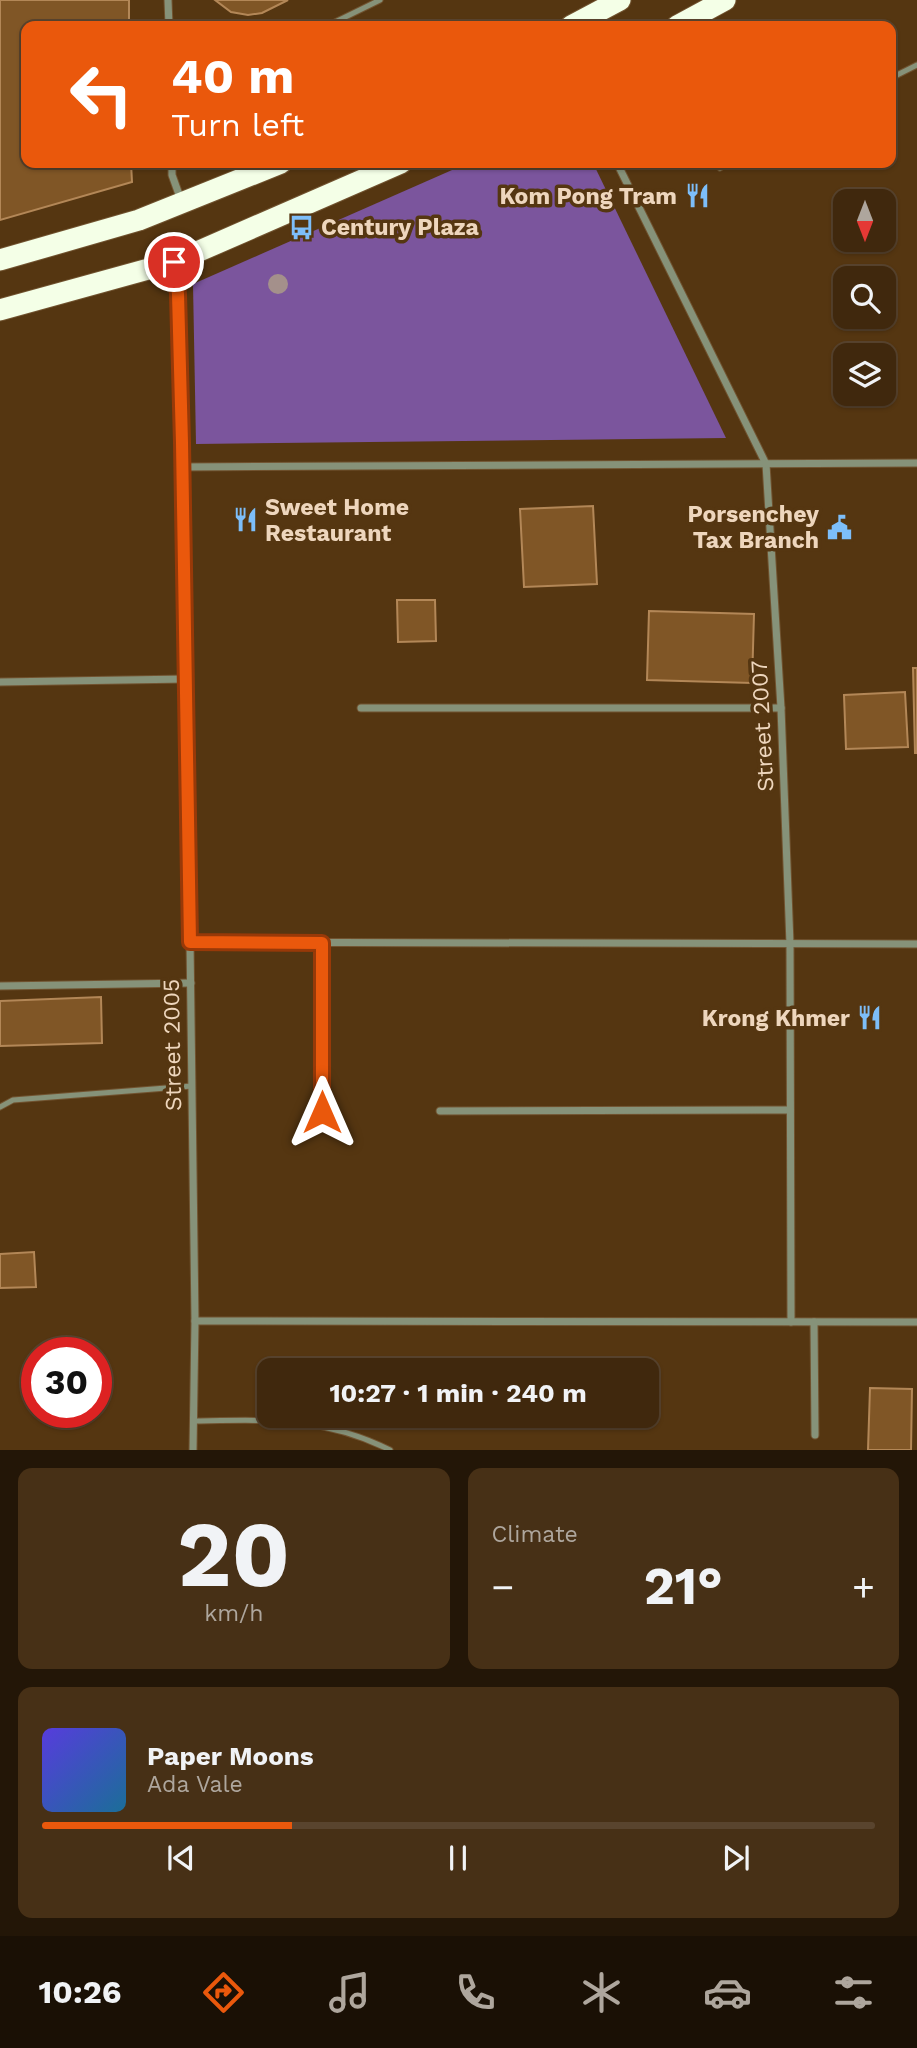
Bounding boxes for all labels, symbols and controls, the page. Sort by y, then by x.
text: 40 m [171,47,294,105]
icon: left [56,49,147,140]
text: Turn left [171,106,304,144]
restaurant icon: Kom Pong Tram [683,182,711,210]
place label: Kom Pong Tram [500,183,677,210]
north arrow [833,189,896,252]
map controls [833,189,896,406]
bus stop icon: Century Plaza [287,213,315,241]
place label: Century Plaza [321,214,480,241]
pin [144,232,204,292]
icon: arrive [155,243,193,281]
button: search [833,266,896,329]
button: layers [833,343,896,406]
place label: Sweet Home Restaurant [265,494,409,547]
place label: Porsenchey Tax Branch [688,501,819,554]
restaurant icon: Sweet Home Restaurant [231,506,259,534]
public building icon: Porsenchey Tax Branch [825,513,853,541]
street label: Street 2007 [746,659,779,792]
street label: Street 2005 [158,979,187,1111]
restaurant icon: Krong Khmer [856,1004,884,1032]
place label: Krong Khmer [702,1005,850,1032]
position arrow [285,1075,359,1149]
speed limit sign: 30 [21,1337,112,1428]
text: 10:27 · 1 min · 240 m [329,1378,587,1408]
text: 20 [177,1501,290,1608]
text: Climate [492,1521,578,1548]
text: 21° [644,1556,723,1617]
text: − [492,1565,514,1609]
text: + [852,1565,875,1609]
text: km/h [204,1600,263,1627]
text: Paper Moons [147,1741,314,1771]
text: Ada Vale [147,1771,243,1798]
icon: previous [162,1839,200,1877]
icon: pause [439,1839,477,1877]
icon: next [717,1839,755,1877]
icon: directions [199,1968,248,2017]
icon: music [325,1968,374,2017]
icon: phone [451,1968,500,2017]
icon: climate [577,1968,626,2017]
icon: car [703,1968,752,2017]
icon: filters [829,1968,878,2017]
text: 10:26 [39,1973,121,2011]

